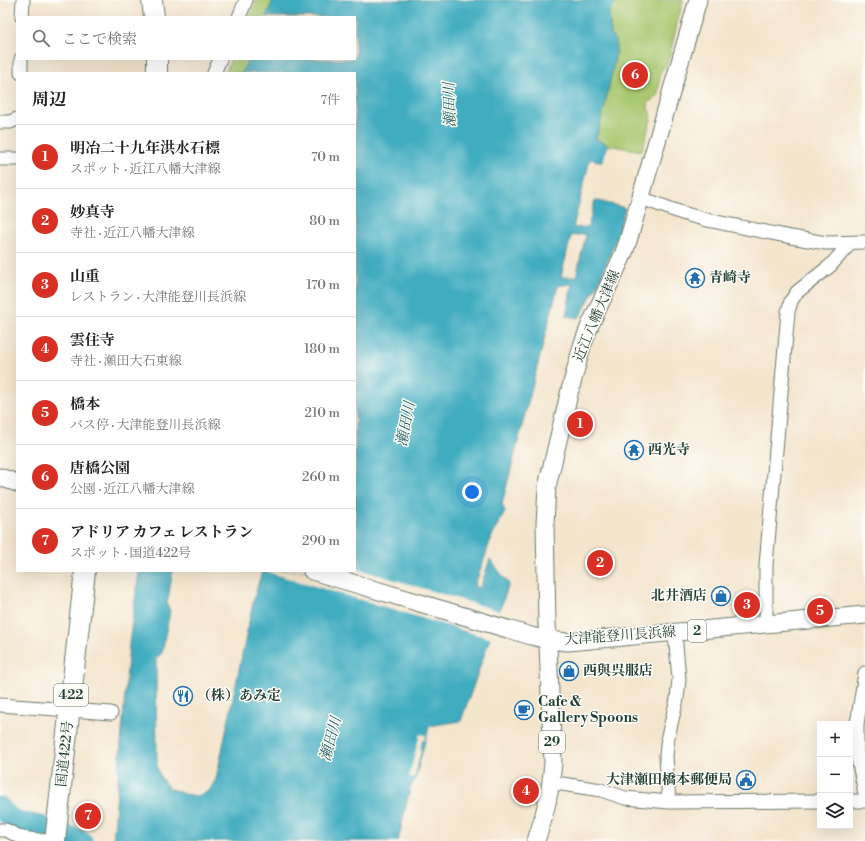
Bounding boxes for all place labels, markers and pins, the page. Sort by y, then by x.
pin: 6 [622,60,648,90]
temple icon: 青崎寺 [684,267,706,289]
place label: 青崎寺 [709,269,751,287]
pin: 1 [567,409,593,439]
temple icon: 西光寺 [623,439,645,461]
place label: 西光寺 [648,441,690,459]
pin: 2 [587,548,613,578]
shop icon: 北井酒店 [710,585,732,607]
place label: 北井酒店 [651,587,707,605]
pin: 3 [734,590,760,620]
pin: 5 [807,596,833,626]
shop icon: 西與呉服店 [558,660,580,682]
place label: 西與呉服店 [583,662,653,680]
restaurant icon: （株）あみ定 [172,685,194,707]
place label: （株）あみ定 [197,687,281,705]
place label: Cafe & Gallery Spoons [538,693,638,727]
cafe icon: Cafe & Gallery Spoons [513,699,535,721]
public building icon: 大津瀬田橋本郵便局 [735,769,757,791]
place label: 大津瀬田橋本郵便局 [606,771,732,789]
pin: 4 [513,776,539,806]
pin: 7 [75,801,101,831]

